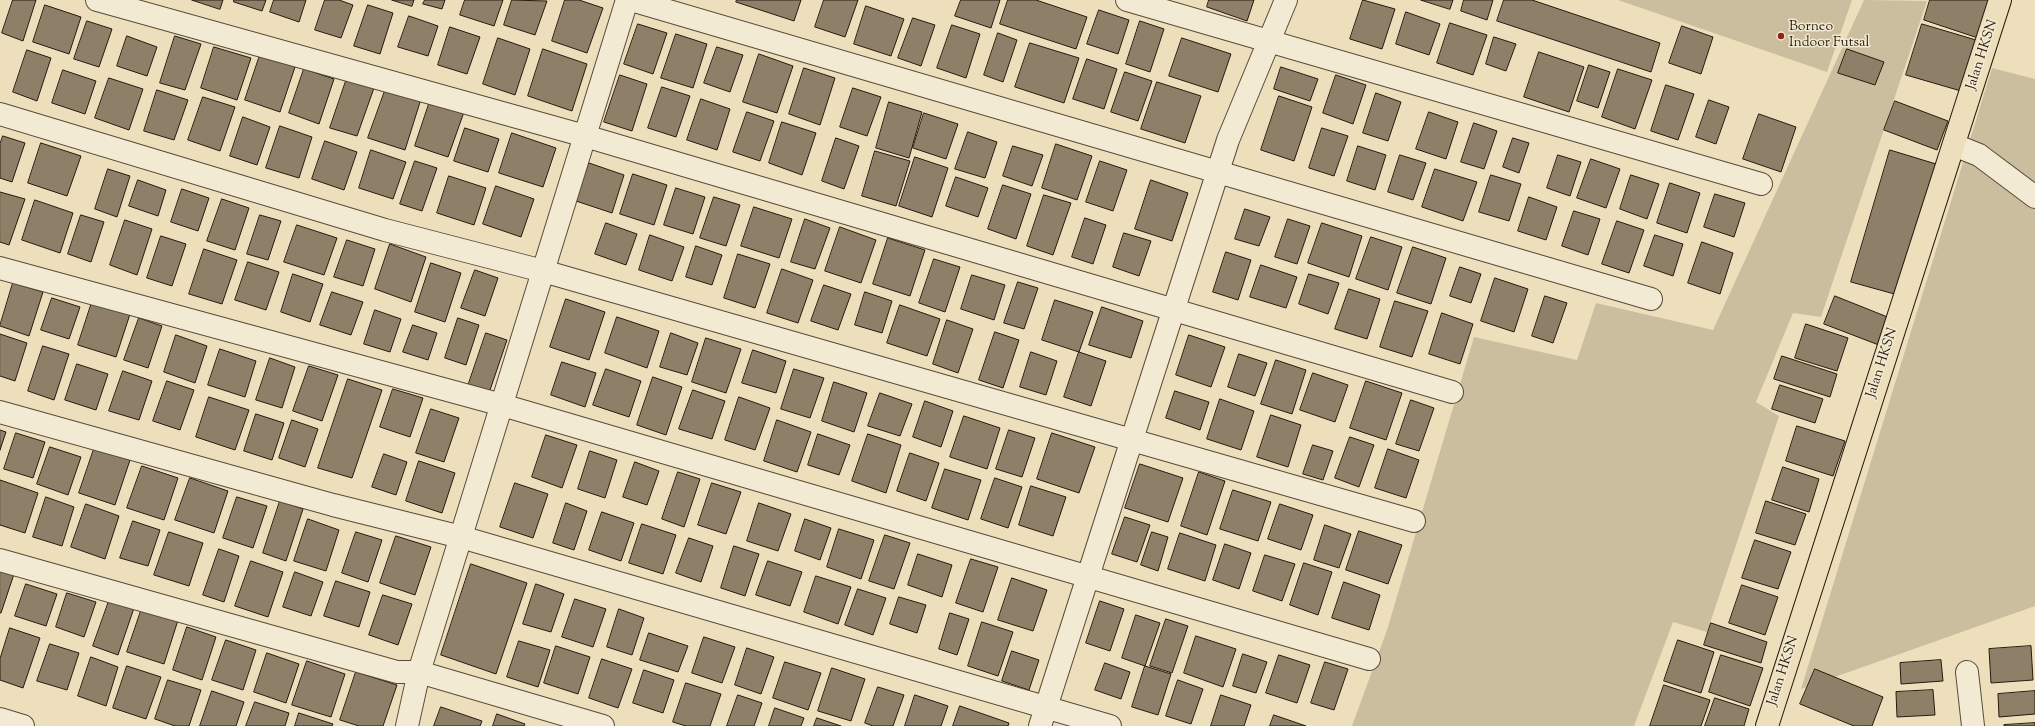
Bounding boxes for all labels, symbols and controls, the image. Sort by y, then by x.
street label: Jalan HKSN [1964,18,2002,92]
place label: Borneo Indoor Futsal [1789,20,1869,52]
marker: Borneo Indoor Futsal [1776,31,1786,41]
street label: Jalan HKSN [1864,326,1902,400]
street label: Jalan HKSN [1765,634,1803,708]

